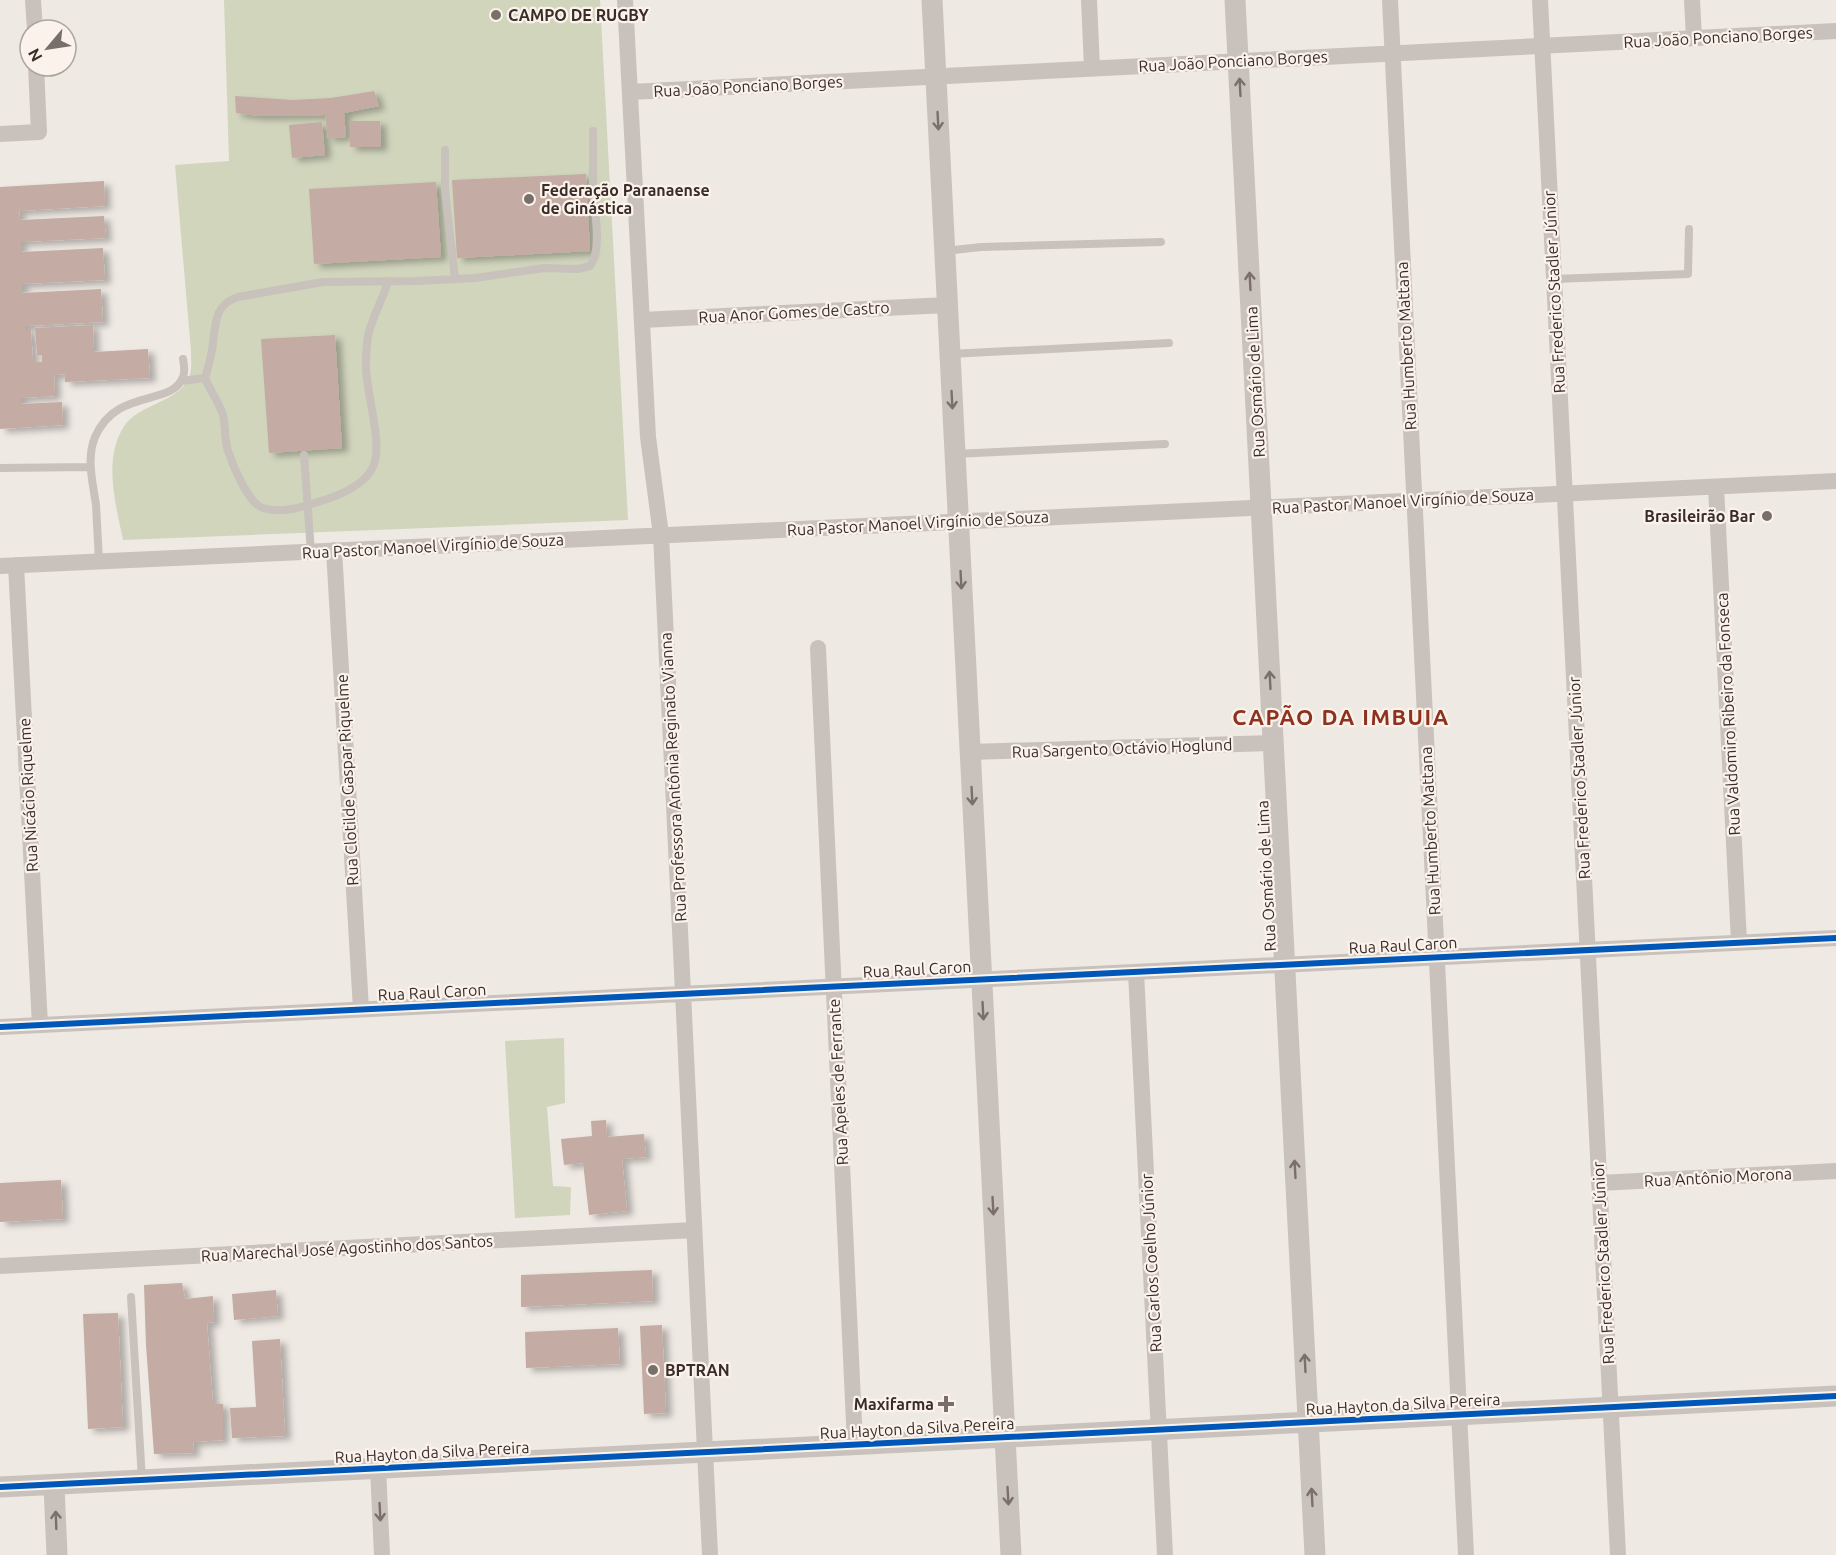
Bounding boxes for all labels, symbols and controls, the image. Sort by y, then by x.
place label: CAMPO DE RUGBY [508,6,649,24]
marker: CAMPO DE RUGBY [489,8,503,22]
north arrow [18,18,78,78]
street label: Rua João Ponciano Borges [1623,23,1813,51]
text: N [24,46,46,65]
street label: Rua João Ponciano Borges [1138,47,1328,75]
street label: Rua João Ponciano Borges [653,72,843,100]
one-way arrow [1234,77,1245,97]
one-way arrow [932,111,943,131]
place label: Federação Paranaense de Ginástica [541,181,710,217]
street label: Rua Frederico Stadler Júnior [1540,190,1568,394]
marker: Federação Paranaense de Ginástica [522,192,536,206]
street label: Rua Humberto Mattana [1393,261,1419,431]
one-way arrow [1244,272,1255,292]
street label: Rua Anor Gomes de Castro [698,298,890,326]
street label: Rua Osmário de Lima [1242,306,1268,458]
one-way arrow [946,389,957,409]
street label: Rua Pastor Manoel Virgínio de Souza [1272,485,1534,517]
street label: Rua Pastor Manoel Virgínio de Souza [787,507,1049,539]
place label: Brasileirão Bar [1644,507,1755,525]
marker: Brasileirão Bar [1760,509,1774,523]
street label: Rua Pastor Manoel Virgínio de Souza [302,530,564,562]
one-way arrow [956,570,967,590]
street label: Rua Valdomiro Ribeiro da Fonseca [1713,592,1743,836]
street label: Rua Professora Antônia Reginato Vianna [656,632,690,922]
one-way arrow [1264,671,1275,691]
street label: Rua Clotilde Gaspar Riquelme [332,674,362,886]
street label: Rua Frederico Stadler Júnior [1565,676,1593,880]
district label: CAPÃO DA IMBUIA [1232,704,1450,729]
street label: Rua Nicácio Riquelme [15,717,41,873]
street label: Rua Sargento Octávio Hoglund [1011,735,1233,761]
street label: Rua Humberto Mattana [1417,746,1443,916]
one-way arrow [967,785,978,805]
street label: Rua Osmário de Lima [1253,800,1279,952]
street label: Rua Raul Caron [1348,933,1458,957]
street label: Rua Raul Caron [862,957,972,981]
street label: Rua Raul Caron [377,980,487,1004]
street label: Rua Apeles de Ferrante [825,998,851,1166]
one-way arrow [978,1001,989,1021]
one-way arrow [1289,1159,1300,1179]
street label: Rua Frederico Stadler Júnior [1589,1161,1617,1365]
street label: Rua Antônio Morona [1644,1164,1792,1190]
street label: Rua Carlos Coelho Júnior [1137,1173,1165,1353]
one-way arrow [988,1196,999,1216]
street label: Rua Marechal José Agostinho dos Santos [201,1231,493,1265]
one-way arrow [1299,1354,1310,1374]
place label: BPTRAN [665,1361,730,1379]
marker: BPTRAN [646,1363,660,1377]
street label: Rua Hayton da Silva Pereira [1305,1390,1501,1418]
place label: Maxifarma [854,1395,934,1413]
marker: Maxifarma [939,1397,953,1411]
street label: Rua Hayton da Silva Pereira [819,1414,1015,1442]
street label: Rua Hayton da Silva Pereira [334,1438,530,1466]
one-way arrow [1002,1485,1013,1505]
one-way arrow [1306,1487,1317,1507]
one-way arrow [375,1501,386,1521]
one-way arrow [50,1510,61,1530]

